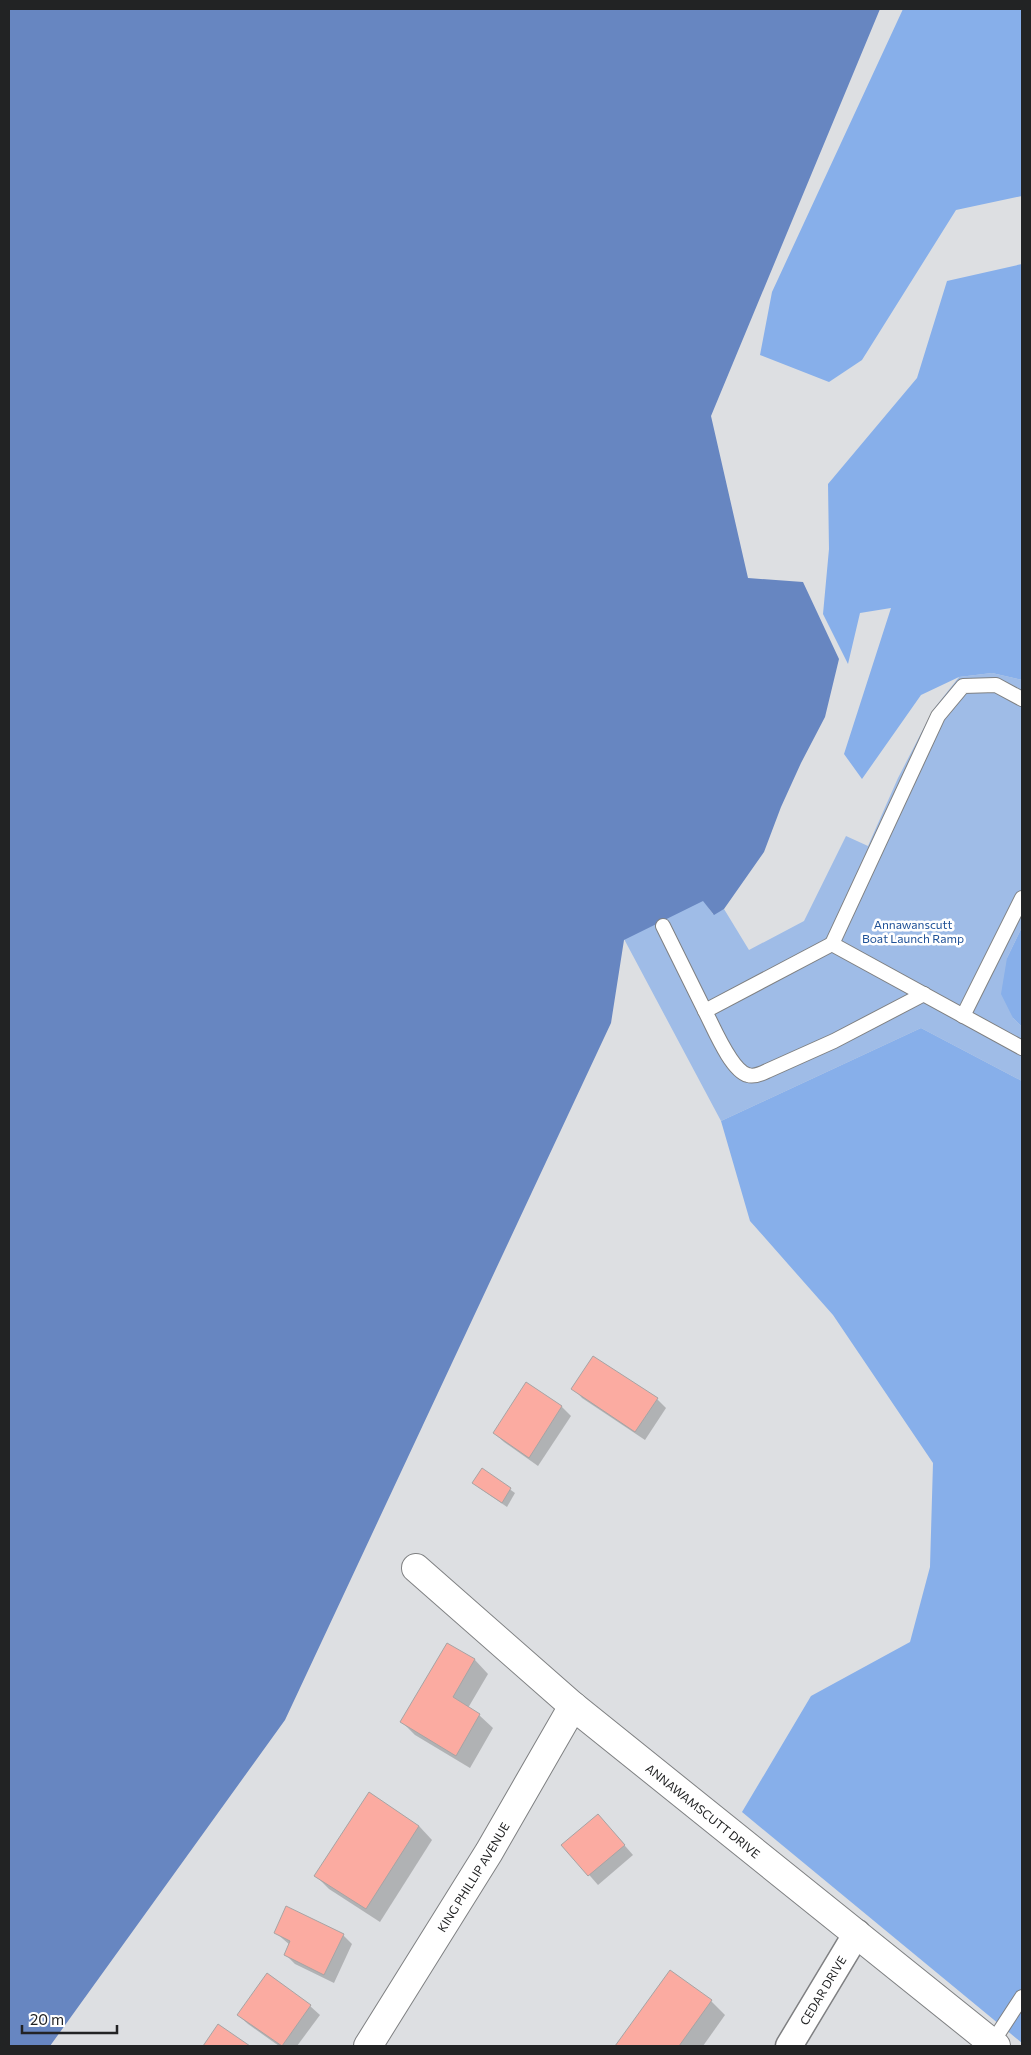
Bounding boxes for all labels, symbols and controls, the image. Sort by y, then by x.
park label: Annawanscutt Boat Launch Ramp [862,917,964,945]
street label: ANNAWAMSCUTT DRIVE [643,1761,763,1861]
street label: KING PHILLIP AVENUE [434,1820,512,1934]
street label: CEDAR DRIVE [796,1953,849,2027]
scale bar [22,2002,118,2034]
text: 20 m [30,2010,64,2028]

